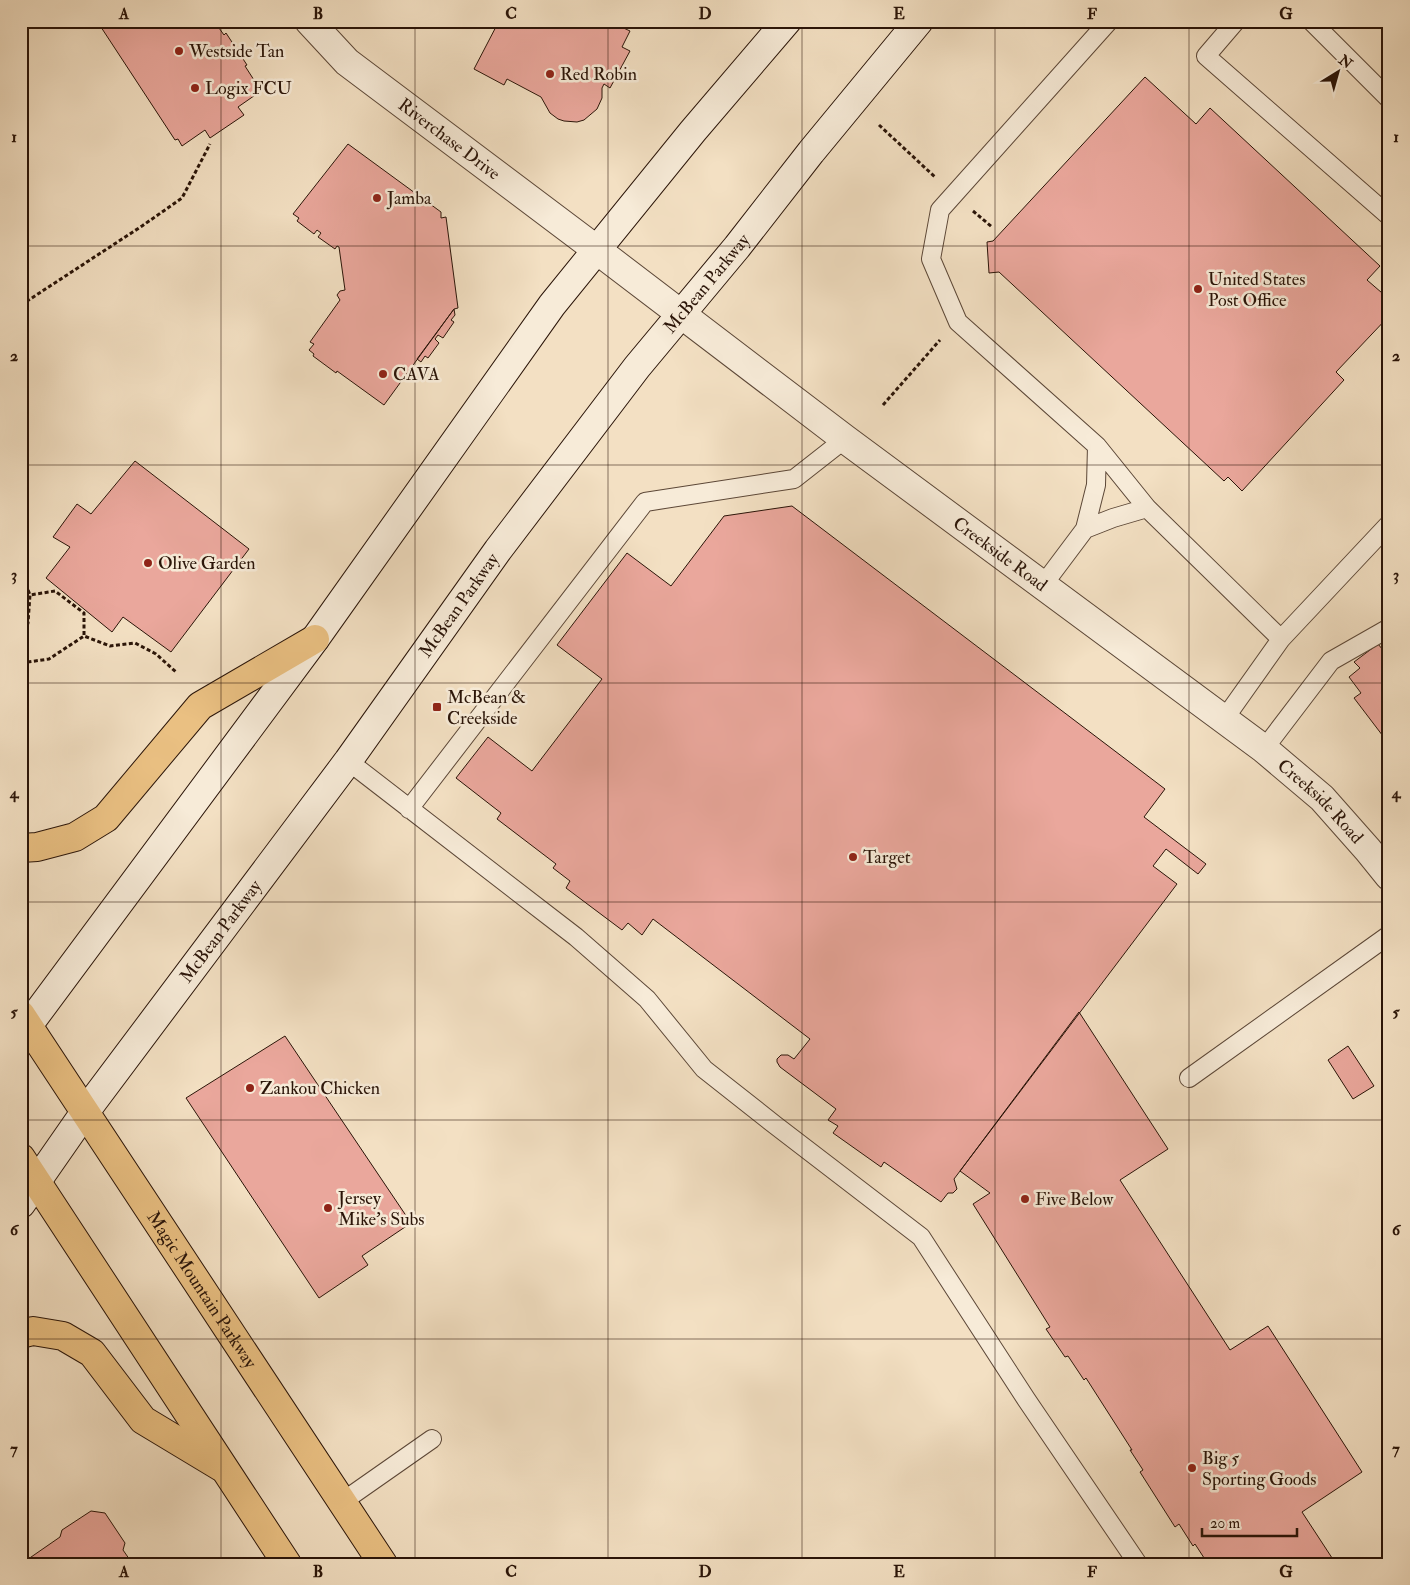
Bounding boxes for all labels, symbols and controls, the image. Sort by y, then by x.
text: A [118,4,130,24]
text: B [313,4,323,24]
text: C [505,4,517,24]
text: D [698,4,712,24]
text: E [893,4,905,24]
text: F [1087,4,1097,24]
text: G [1279,4,1293,24]
place label: Westside Tan [188,40,284,63]
marker: Westside Tan [173,45,185,57]
north arrow [1312,48,1362,98]
text: N [1335,51,1356,73]
place label: Red Robin [560,63,637,86]
marker: Red Robin [544,68,556,80]
place label: Logix FCU [205,77,292,100]
marker: Logix FCU [189,82,201,94]
street label: Riverchase Drive [394,93,506,185]
text: 1 [11,127,17,147]
text: 1 [1393,127,1399,147]
place label: Jamba [386,187,432,210]
marker: Jamba [371,192,383,204]
street label: McBean Parkway [658,228,755,338]
place label: United States Post Office [1208,268,1305,312]
marker: United States Post Office [1192,283,1204,295]
text: 2 [10,346,18,366]
text: 2 [1392,346,1400,366]
place label: CAVA [393,363,440,386]
marker: CAVA [377,368,389,380]
street label: Creekside Road [948,511,1052,597]
street label: McBean Parkway [414,547,504,662]
place label: Olive Garden [158,552,256,575]
marker: Olive Garden [142,557,154,569]
text: 3 [11,565,17,585]
text: 3 [1393,565,1399,585]
place label: McBean & Creekside [447,686,526,730]
marker: McBean & Creekside [431,701,443,713]
street label: Creekside Road [1273,754,1368,848]
text: 4 [9,783,20,803]
text: 4 [1391,783,1402,803]
place label: Target [863,846,911,869]
marker: Target [847,851,859,863]
street label: McBean Parkway [174,874,267,987]
text: 5 [10,1002,18,1022]
text: 5 [1392,1002,1400,1022]
place label: Zankou Chicken [260,1077,380,1100]
marker: Zankou Chicken [244,1082,256,1094]
place label: Jersey Mike's Subs [337,1187,425,1231]
place label: Five Below [1035,1188,1114,1211]
marker: Five Below [1019,1193,1031,1205]
marker: Jersey Mike's Subs [322,1202,334,1214]
street label: Magic Mountain Parkway [142,1207,263,1374]
text: 6 [10,1220,20,1240]
text: 6 [1392,1220,1402,1240]
text: 7 [10,1439,18,1459]
text: 7 [1392,1439,1400,1459]
place label: Big 5 Sporting Goods [1202,1447,1317,1491]
marker: Big 5 Sporting Goods [1186,1462,1198,1474]
scale bar [1202,1505,1298,1537]
text: 20 m [1210,1514,1240,1533]
text: A [118,1562,130,1582]
text: B [313,1562,323,1582]
text: C [505,1562,517,1582]
text: D [698,1562,712,1582]
text: E [893,1562,905,1582]
text: F [1087,1562,1097,1582]
text: G [1279,1562,1293,1582]

